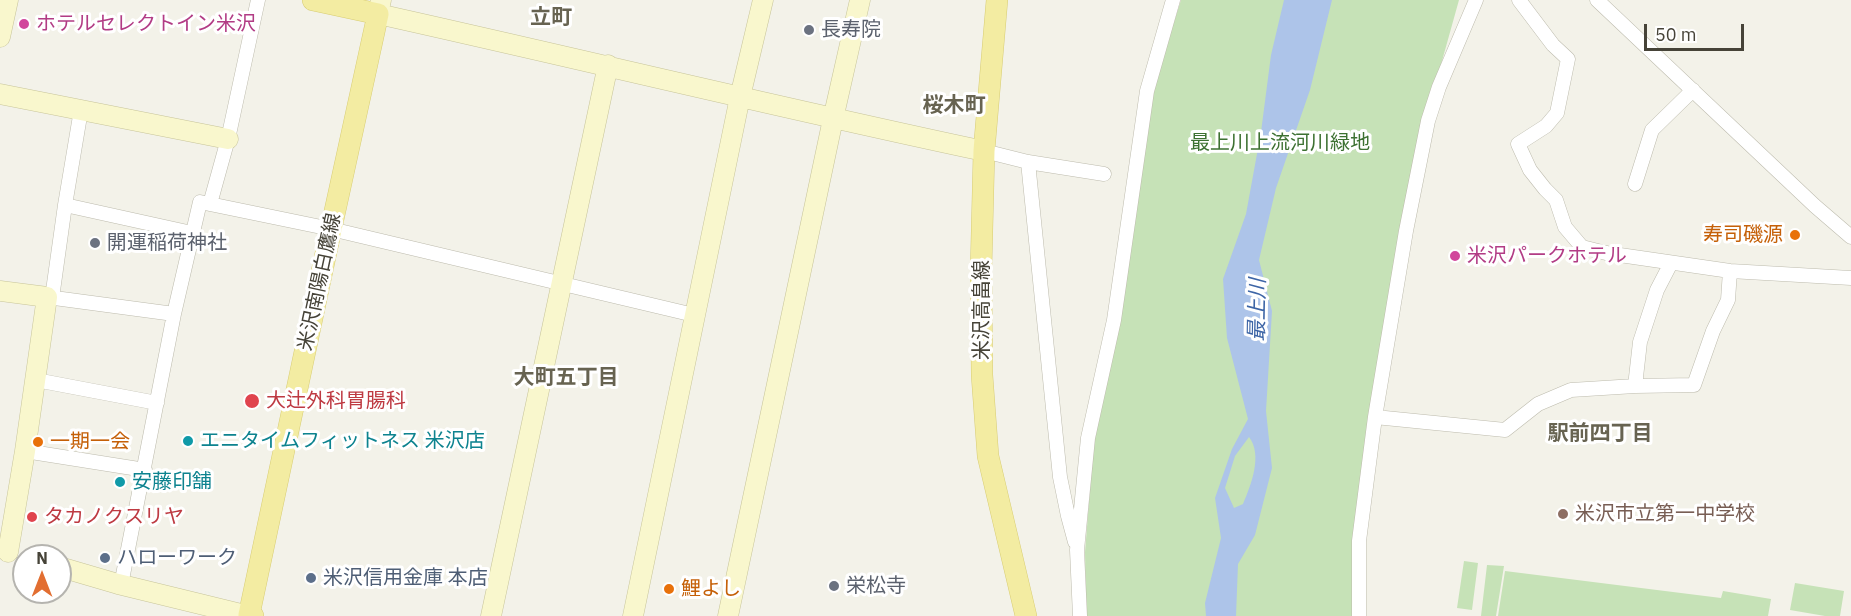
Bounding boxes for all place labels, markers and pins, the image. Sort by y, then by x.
place label: ホテルセレクトイン米沢 [36,12,256,36]
marker: ホテルセレクトイン米沢 [17,17,31,31]
place label: 長寿院 [821,18,881,42]
marker: 長寿院 [802,23,816,37]
place label: 寿司磯源 [1703,223,1783,247]
marker: 寿司磯源 [1788,228,1802,242]
place label: 開運稲荷神社 [107,231,227,255]
marker: 開運稲荷神社 [88,236,102,250]
place label: 米沢パークホテル [1467,244,1627,268]
marker: 米沢パークホテル [1448,249,1462,263]
place label: 大辻外科胃腸科 [266,389,406,413]
marker: 大辻外科胃腸科 [243,392,261,410]
place label: エニタイムフィットネス 米沢店 [200,429,485,453]
place label: 一期一会 [50,430,130,454]
marker: エニタイムフィットネス 米沢店 [181,434,195,448]
marker: 一期一会 [31,435,45,449]
place label: 安藤印舗 [132,470,212,494]
marker: 安藤印舗 [113,475,127,489]
place label: 米沢市立第一中学校 [1575,502,1755,526]
place label: タカノクスリヤ [44,505,184,529]
marker: 米沢市立第一中学校 [1556,507,1570,521]
marker: タカノクスリヤ [25,510,39,524]
place label: ハローワーク [117,546,237,570]
marker: ハローワーク [98,551,112,565]
place label: 米沢信用金庫 本店 [323,566,488,590]
marker: 米沢信用金庫 本店 [304,571,318,585]
place label: 栄松寺 [846,574,906,598]
place label: 鯉よし [681,577,741,601]
marker: 栄松寺 [827,579,841,593]
marker: 鯉よし [662,582,676,596]

